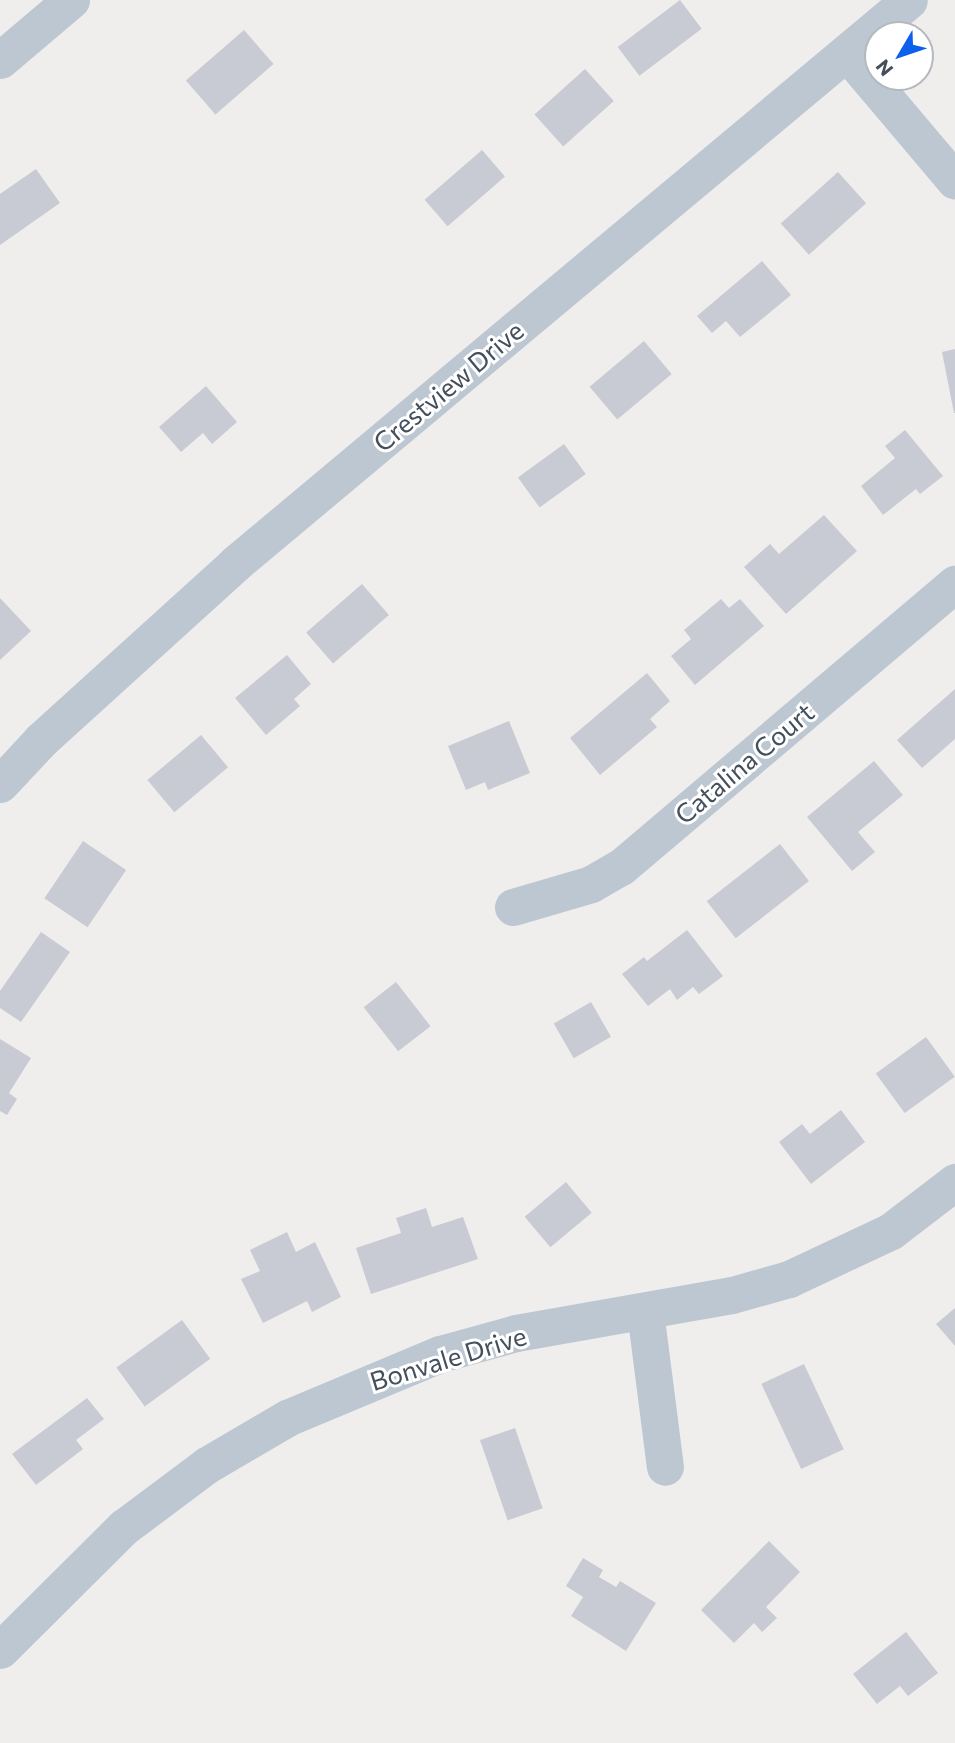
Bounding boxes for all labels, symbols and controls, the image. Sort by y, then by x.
north arrow [864,21,934,91]
text: N [870,55,897,81]
street label: Crestview Drive [367,314,529,458]
street label: Catalina Court [668,696,820,830]
street label: Bonvale Drive [366,1319,530,1397]

